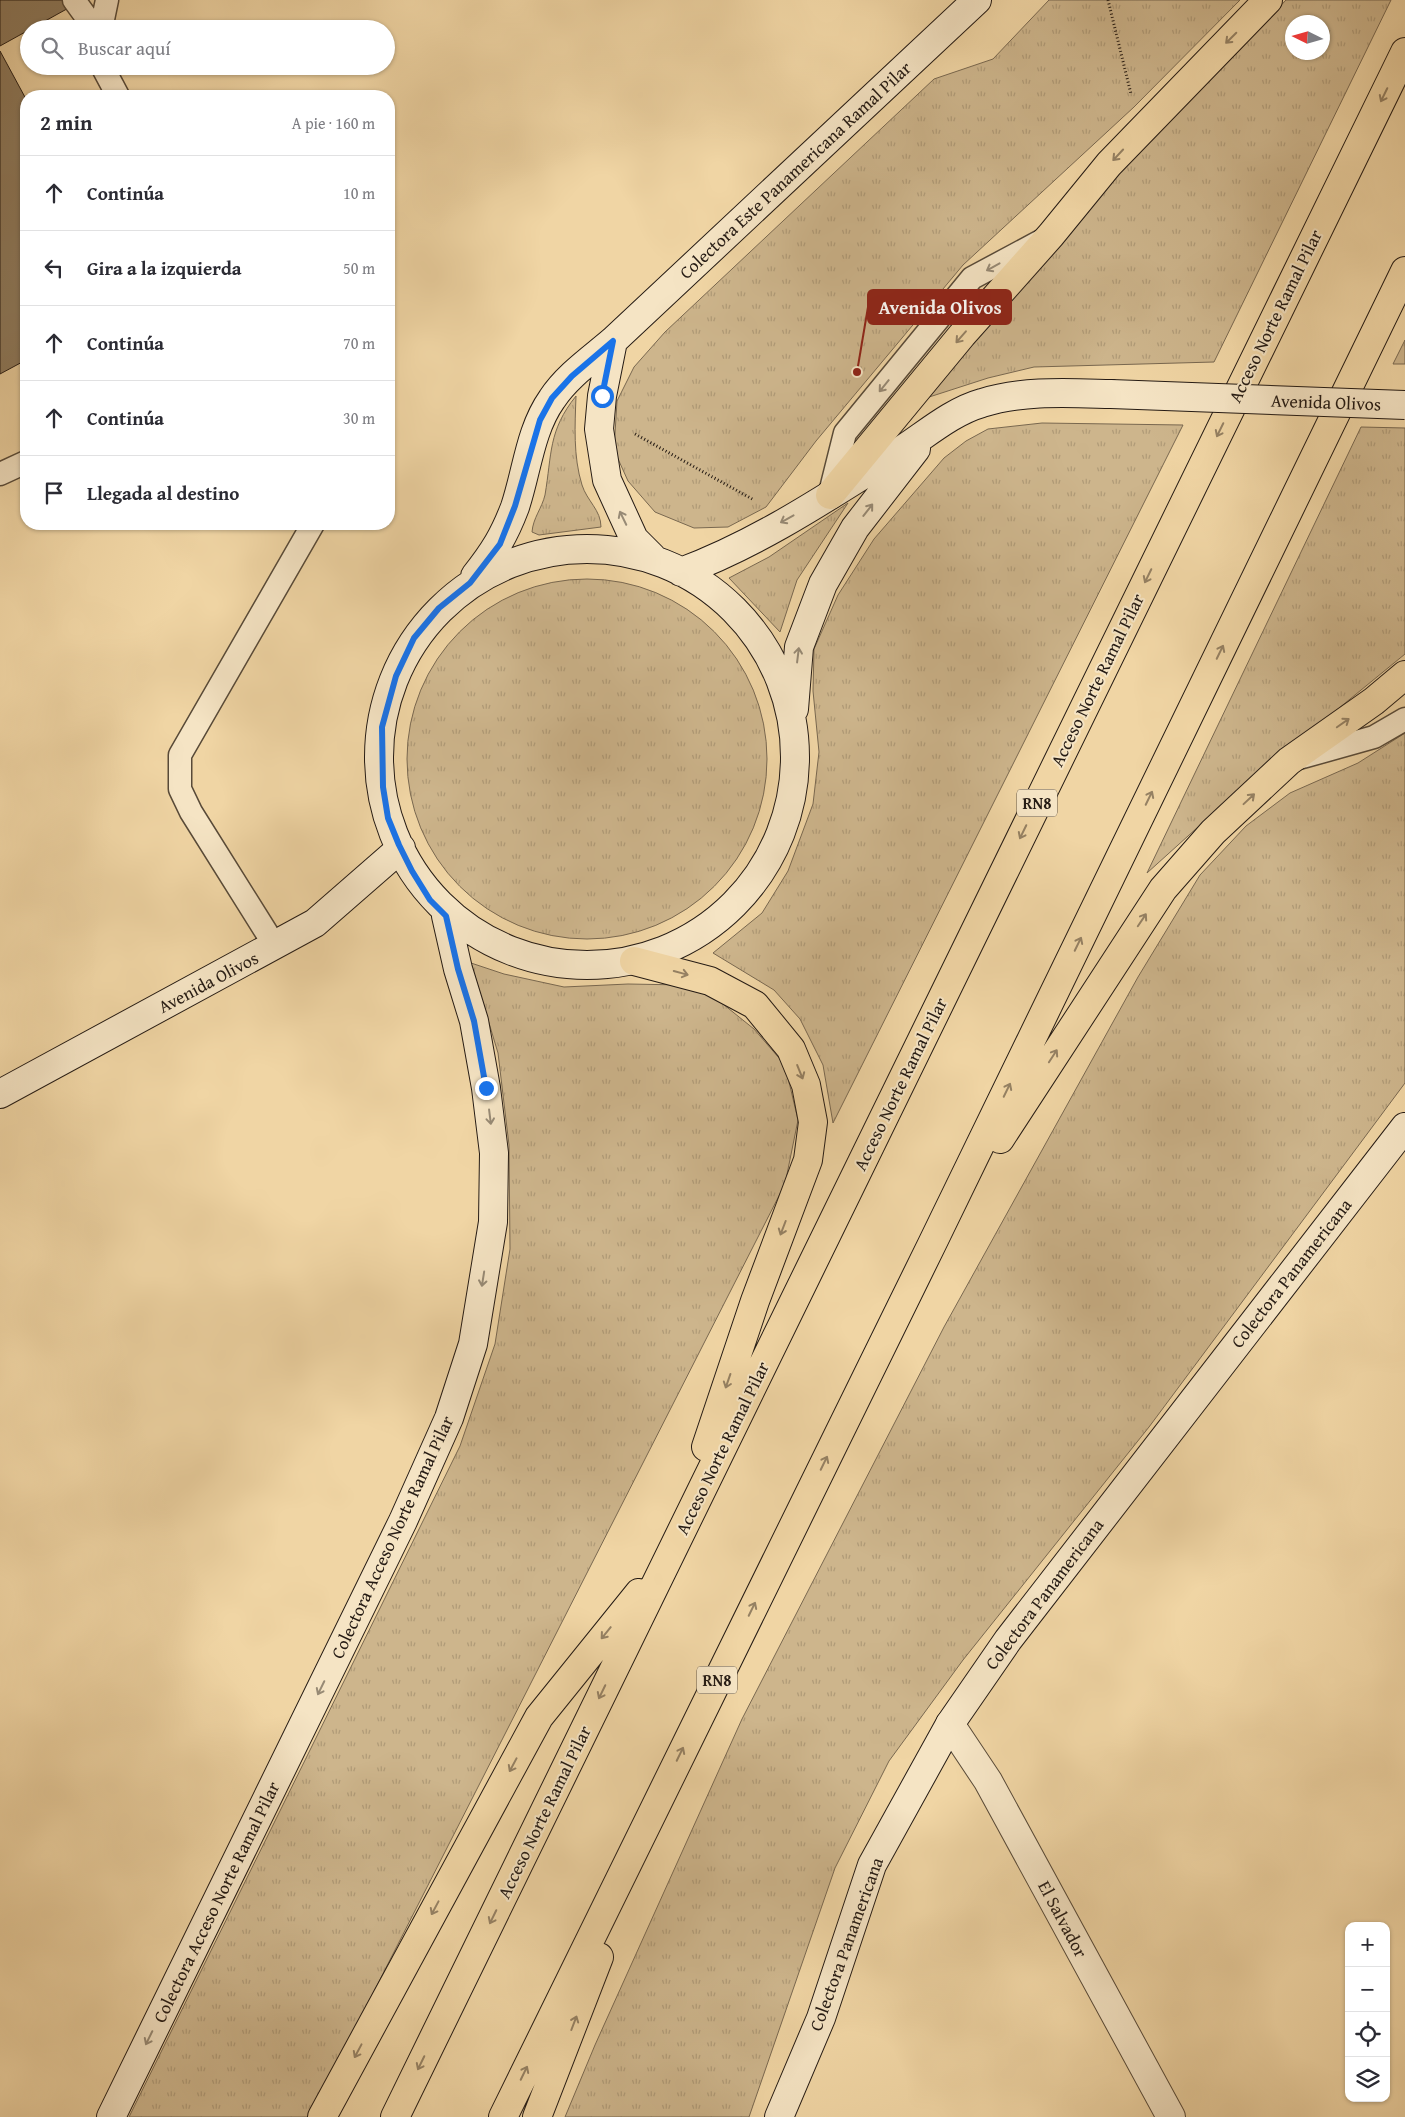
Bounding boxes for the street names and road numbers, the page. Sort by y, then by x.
street label: Colectora Este Panamericana Ramal Pilar [673,54,918,285]
street label: Acceso Norte Ramal Pilar [1221,224,1329,407]
street label: Avenida Olivos [1270,387,1382,417]
street label: Acceso Norte Ramal Pilar [1043,588,1151,771]
road number: RN8 [1017,790,1057,816]
street label: Avenida Olivos [153,944,263,1020]
street label: Acceso Norte Ramal Pilar [846,992,954,1175]
street label: Colectora Panamericana [1224,1192,1358,1354]
street label: Acceso Norte Ramal Pilar [668,1356,776,1539]
street label: Colectora Acceso Norte Ramal Pilar [324,1411,461,1663]
street label: Colectora Panamericana [978,1512,1110,1675]
road number: RN8 [697,1666,737,1694]
street label: Acceso Norte Ramal Pilar [490,1720,598,1903]
street label: Colectora Acceso Norte Ramal Pilar [146,1776,287,2027]
street label: Colectora Panamericana [802,1853,890,2035]
street label: El Salvador [1031,1876,1095,1963]

